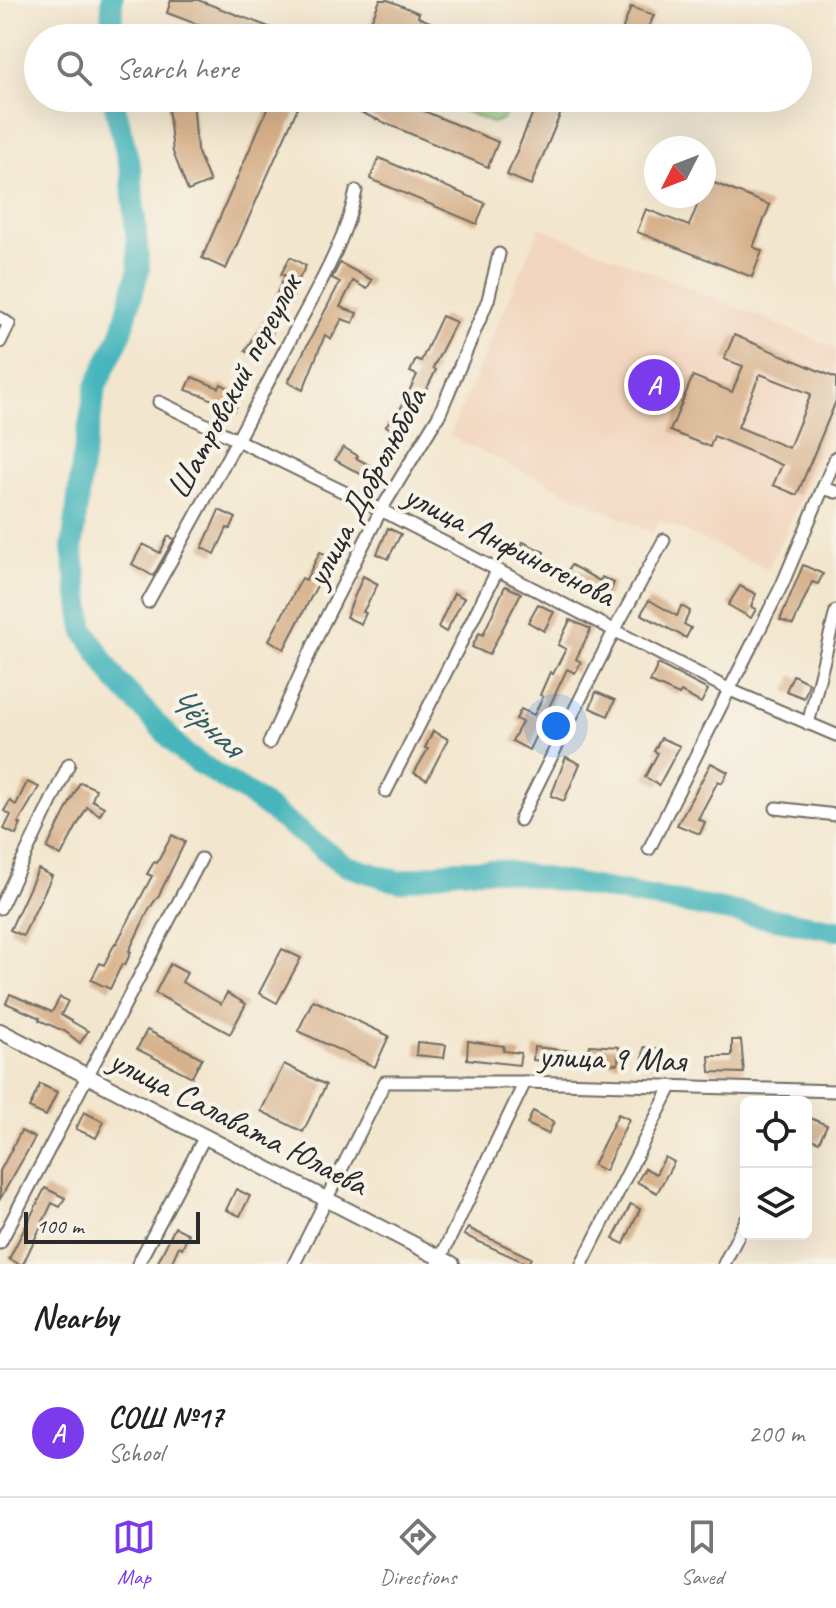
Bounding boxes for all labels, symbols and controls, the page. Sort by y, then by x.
search box [24,24,812,112]
icon: search [52,46,96,90]
text: Search here [116,49,238,87]
north arrow [644,136,716,208]
street label: Шатровский переулок [156,264,312,506]
pin: A [628,355,680,415]
street label: улица Добролюбова [294,378,437,596]
street label: улица Анфиногенова [395,472,624,617]
water label: Чёрная [159,675,258,770]
your location [536,706,576,746]
street label: улица 9 Мая [536,1033,689,1082]
street label: улица Салавата Юлаева [101,1037,377,1206]
map controls [740,1096,812,1240]
button: locate [740,1096,812,1168]
button: layers [740,1168,812,1240]
scale bar [24,1208,200,1244]
text: 100 m [36,1212,83,1240]
text: Nearby [32,1295,118,1338]
text: СОШ №17 [108,1398,223,1436]
text: A [51,1417,65,1450]
text: 200 m [748,1417,804,1450]
text: School [108,1436,164,1469]
tab: Map [112,1515,156,1591]
tab: Directions [380,1515,456,1591]
tab: Saved [680,1515,724,1591]

